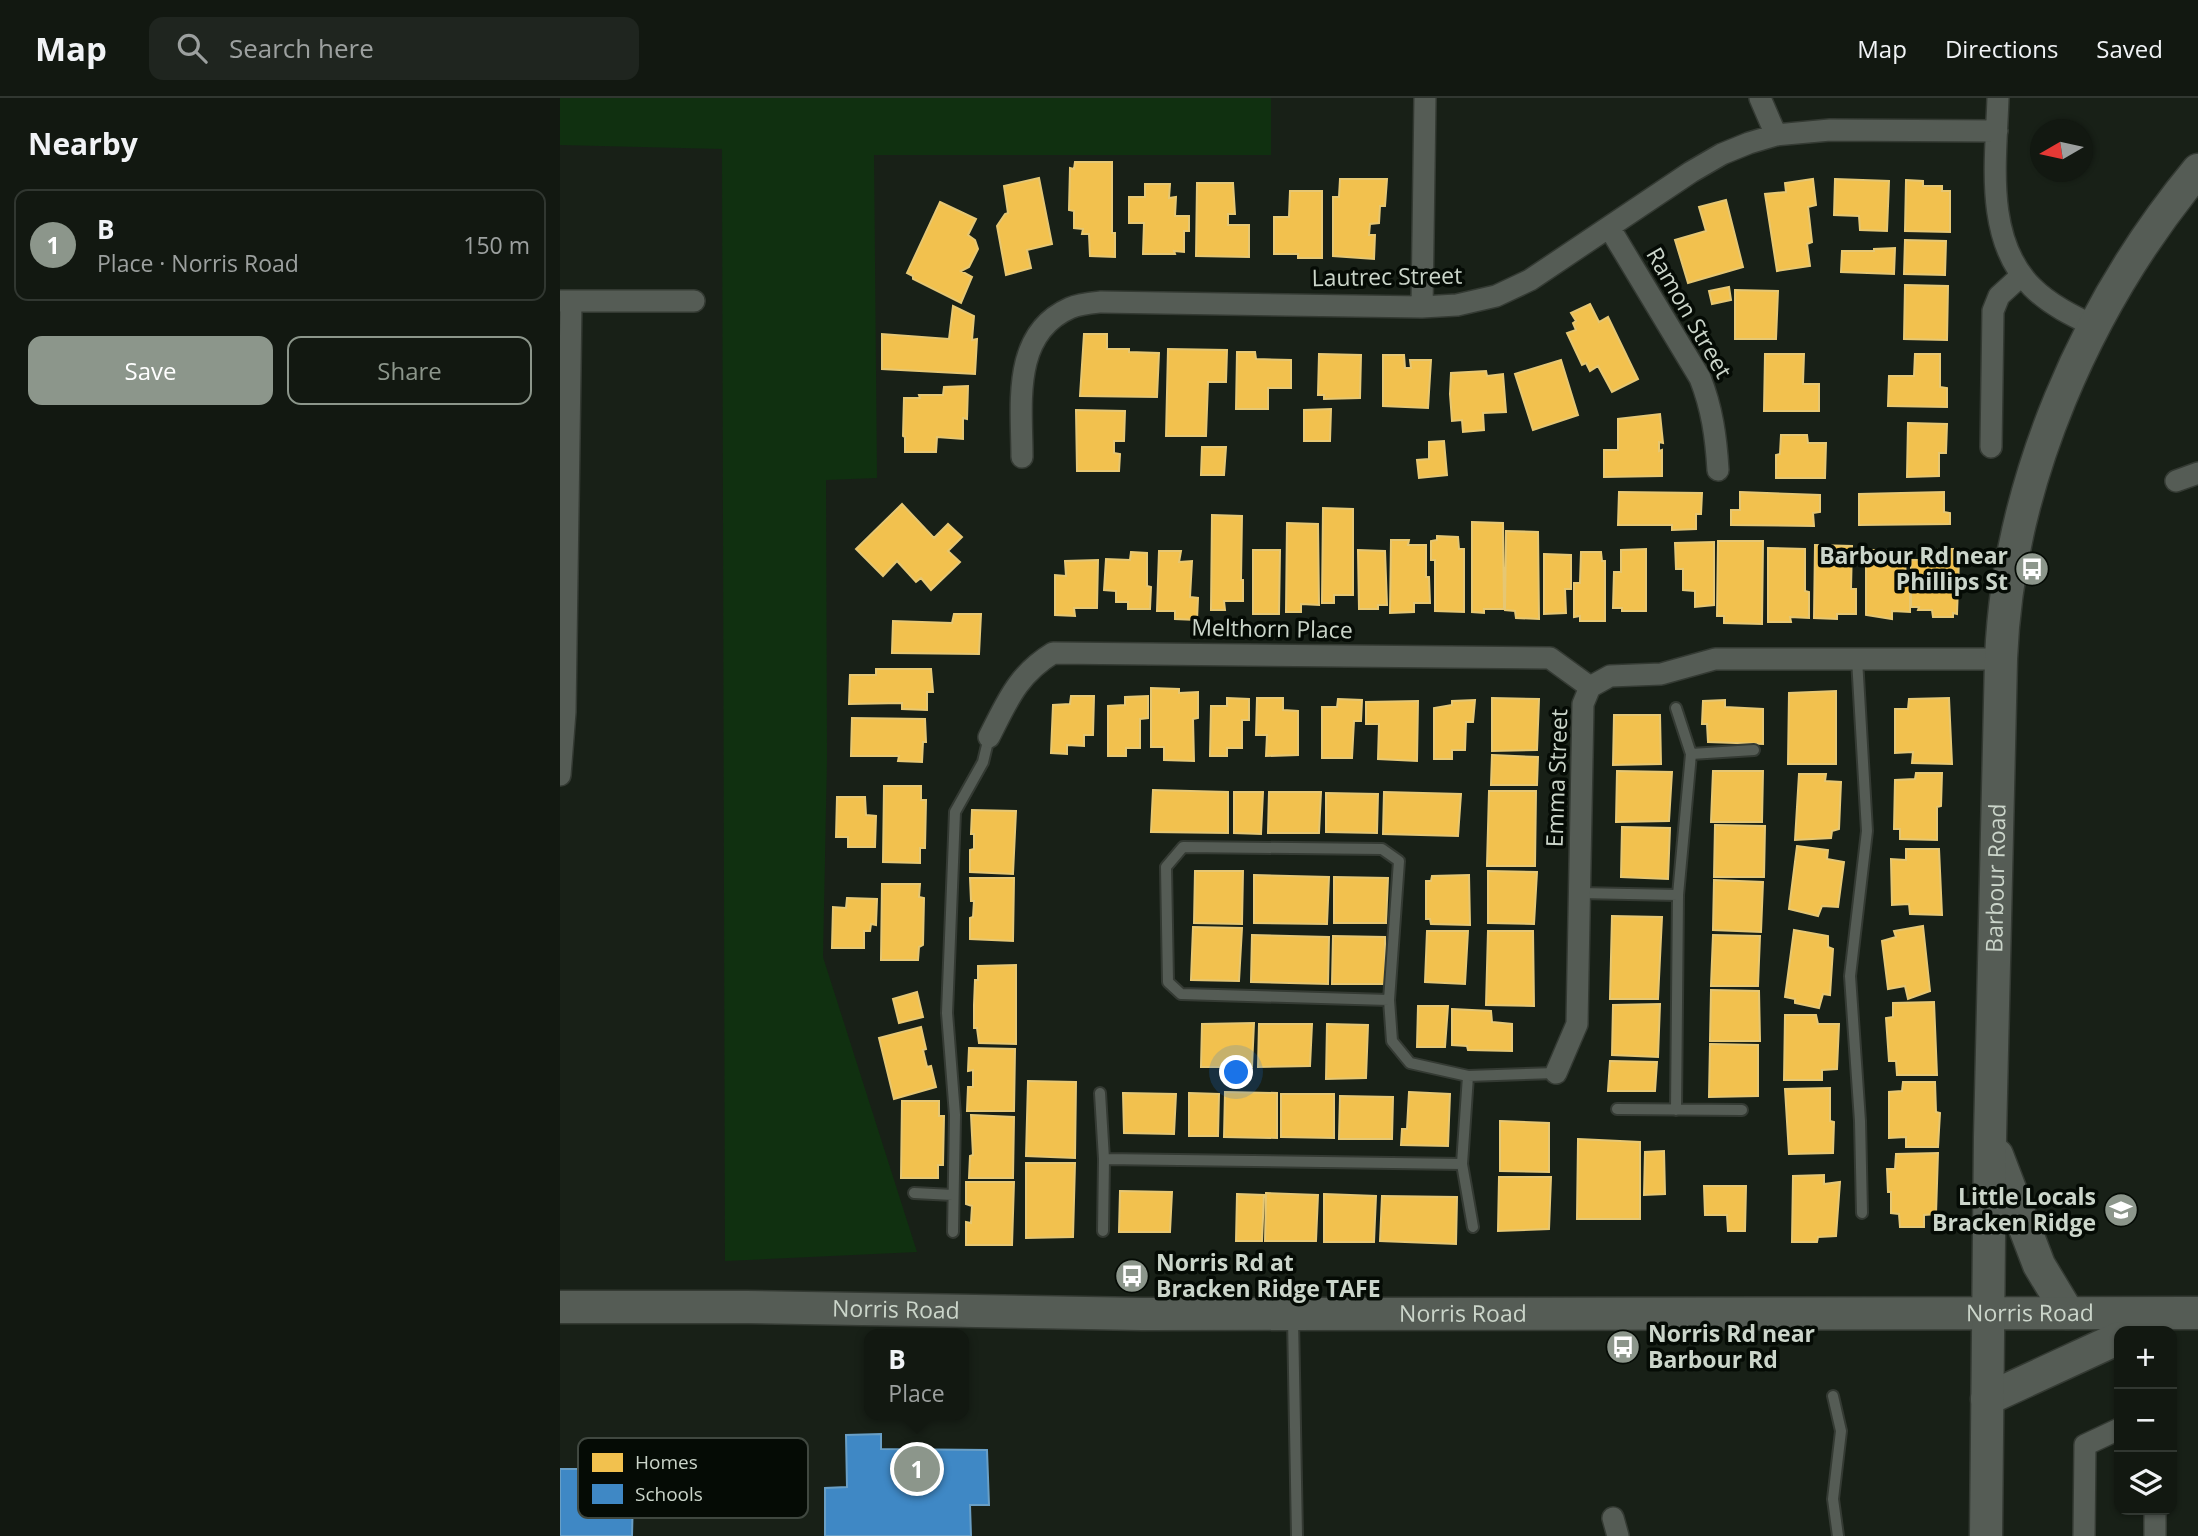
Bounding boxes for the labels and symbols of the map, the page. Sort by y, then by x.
north arrow [2030,119,2093,182]
street label: Ramon Street [1639,241,1740,384]
street label: Lautrec Street [1311,259,1463,293]
place label: Barbour Rd near Phillips St [1819,539,2008,597]
bus stop icon: Barbour Rd near Phillips St [2013,550,2051,588]
street label: Melthorn Place [1191,611,1353,645]
street label: Emma Street [1538,708,1574,848]
street label: Barbour Road [1977,803,2013,953]
your location [1219,1055,1253,1089]
place label: Little Locals Bracken Ridge [1932,1180,2096,1238]
school or university icon: Little Locals Bracken Ridge [2102,1191,2140,1229]
place label: Norris Rd at Bracken Ridge TAFE [1156,1246,1381,1304]
bus stop icon: Norris Rd at Bracken Ridge TAFE [1113,1257,1151,1295]
street label: Norris Road [832,1292,960,1326]
street label: Norris Road [1966,1296,2094,1328]
street label: Norris Road [1399,1297,1527,1329]
place label: Norris Rd near Barbour Rd [1648,1317,1815,1375]
bus stop icon: Norris Rd near Barbour Rd [1604,1328,1642,1366]
legend [578,1438,808,1518]
pin: 1 [894,1443,940,1495]
text: Homes [635,1449,698,1475]
text: Schools [635,1481,703,1507]

